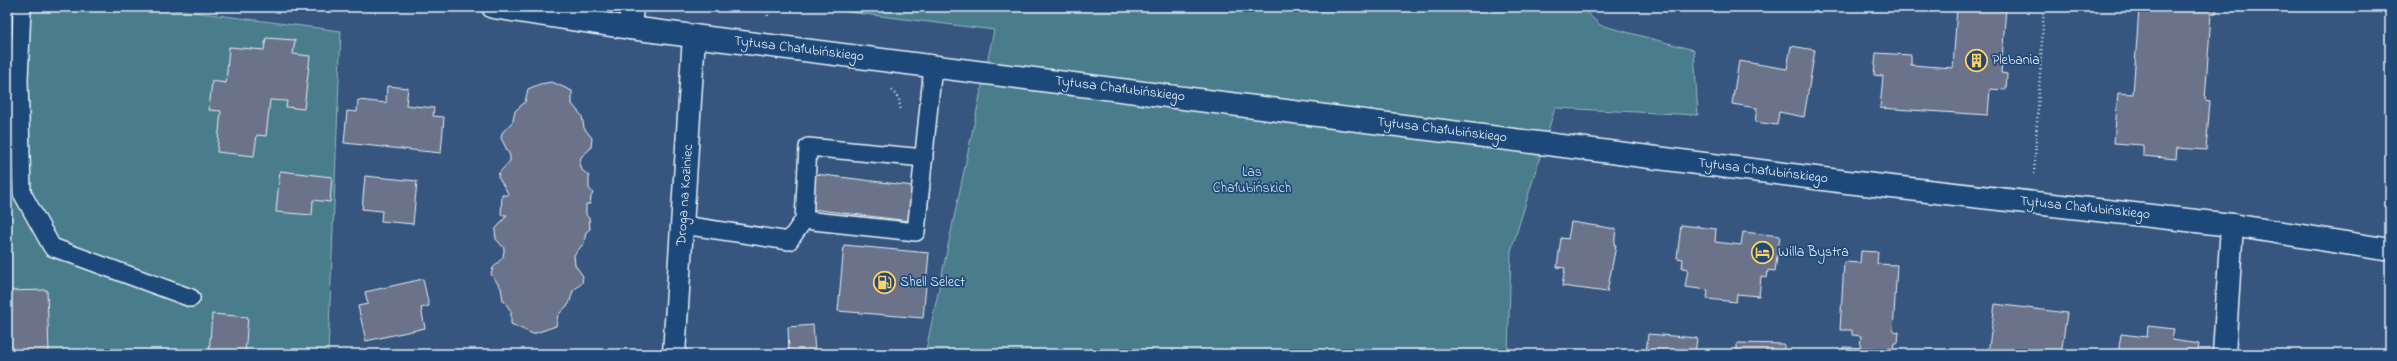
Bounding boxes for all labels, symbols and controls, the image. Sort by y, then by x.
street label: Tytusa Chałubińskiego [733,31,865,68]
building icon: Plebania [1964,47,1990,73]
place label: Plebania [1992,50,2040,71]
street label: Tytusa Chałubińskiego [1054,71,1186,108]
street label: Tytusa Chałubińskiego [1376,112,1508,149]
street label: Droga na Koziniec [671,143,700,247]
street label: Tytusa Chałubińskiego [1697,153,1829,190]
park label: Las Chałubińskich [1213,162,1291,199]
street label: Tytusa Chałubińskiego [2019,191,2151,226]
hotel icon: Willa Bystra [1749,239,1775,265]
place label: Willa Bystra [1778,242,1849,264]
fuel station icon: Shell Select [871,269,897,295]
place label: Shell Select [900,272,965,293]

